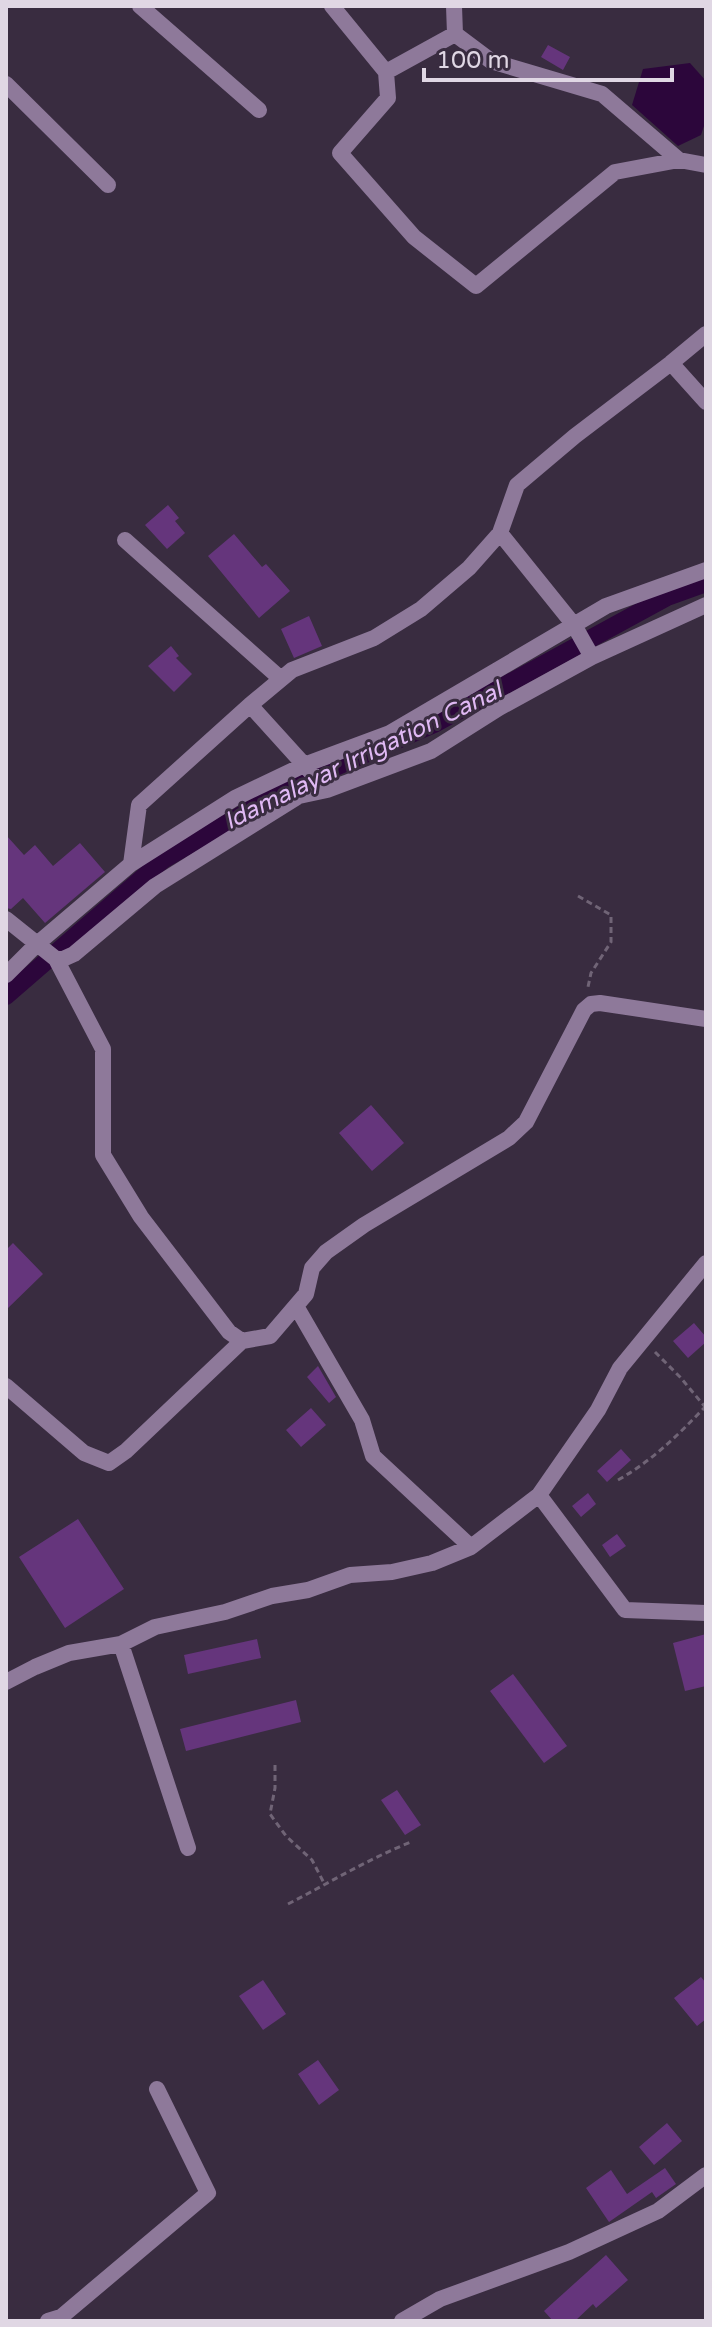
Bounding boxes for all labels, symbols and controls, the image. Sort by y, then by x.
scale bar [424,32,672,82]
text: 100 m [436,46,510,75]
water label: Idamalayar Irrigation Canal [219,675,509,836]

